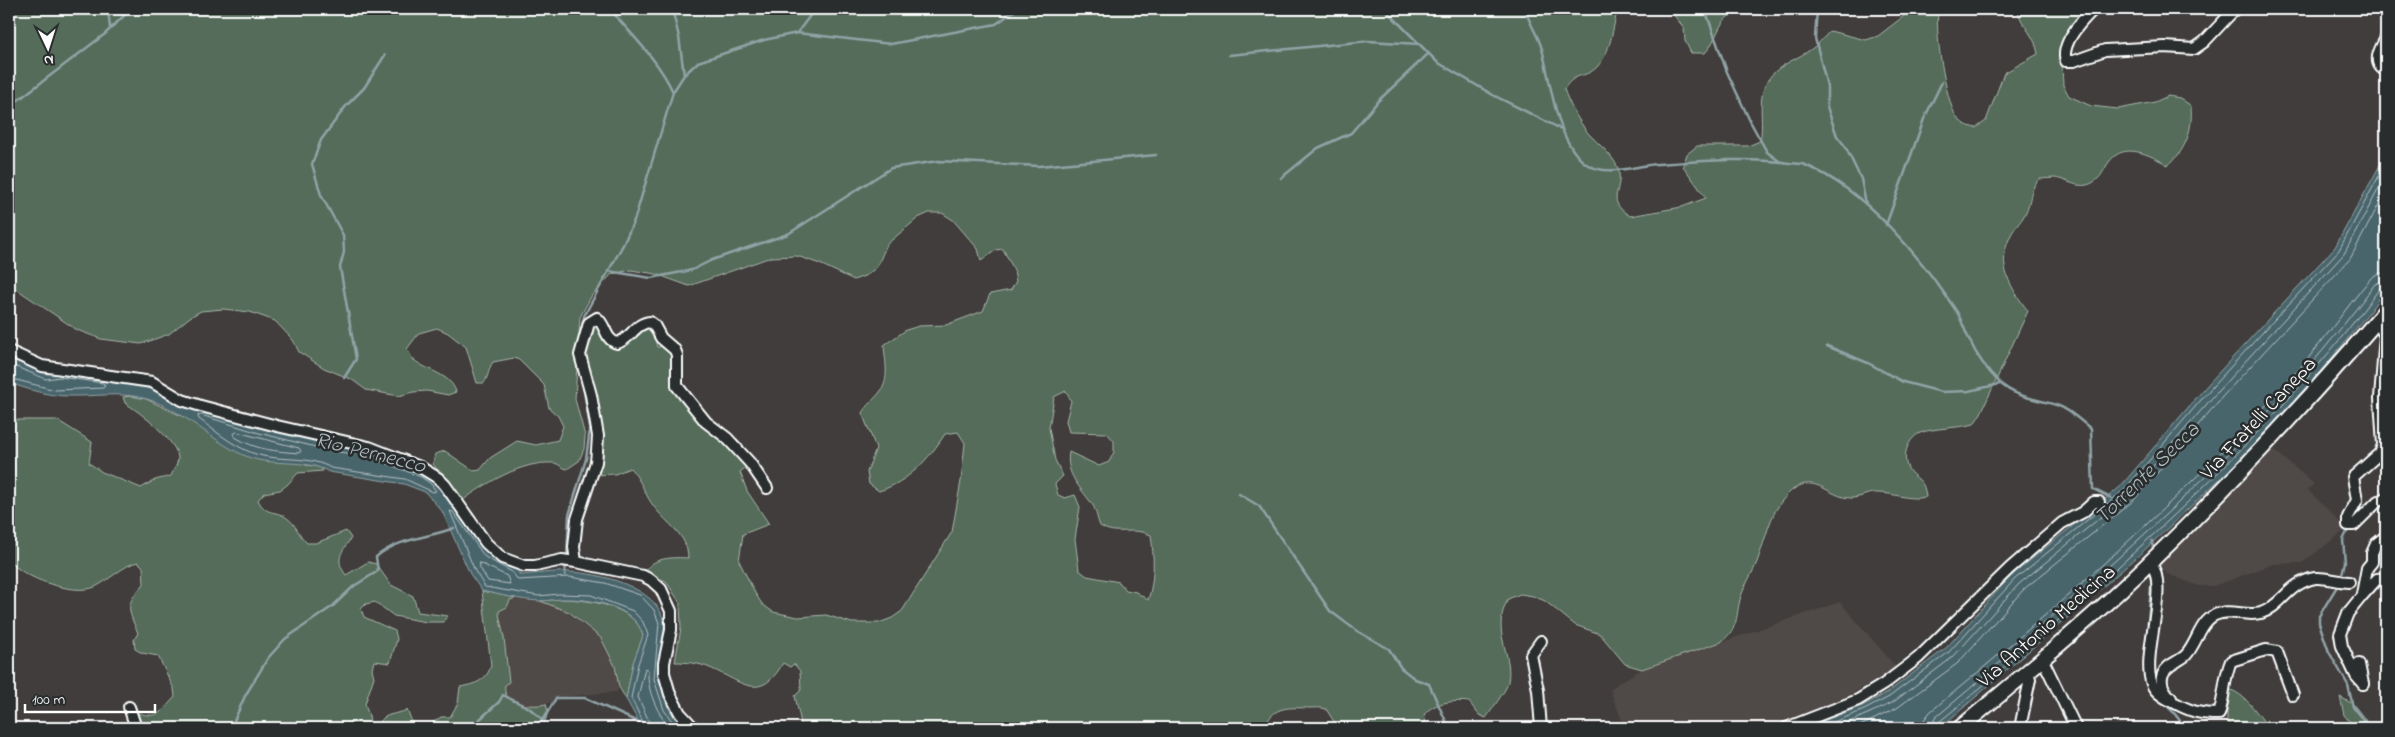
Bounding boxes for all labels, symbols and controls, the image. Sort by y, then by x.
north arrow [22,22,72,72]
text: N [43,49,54,70]
street label: Via Fratelli Canepa [2193,351,2324,488]
water label: Torrente Secca [2088,415,2209,533]
water label: Rio Pernecco [311,425,430,484]
street label: Via Antonio Medicina [1970,558,2123,697]
scale bar [25,682,155,714]
text: 100 m [32,689,65,711]

